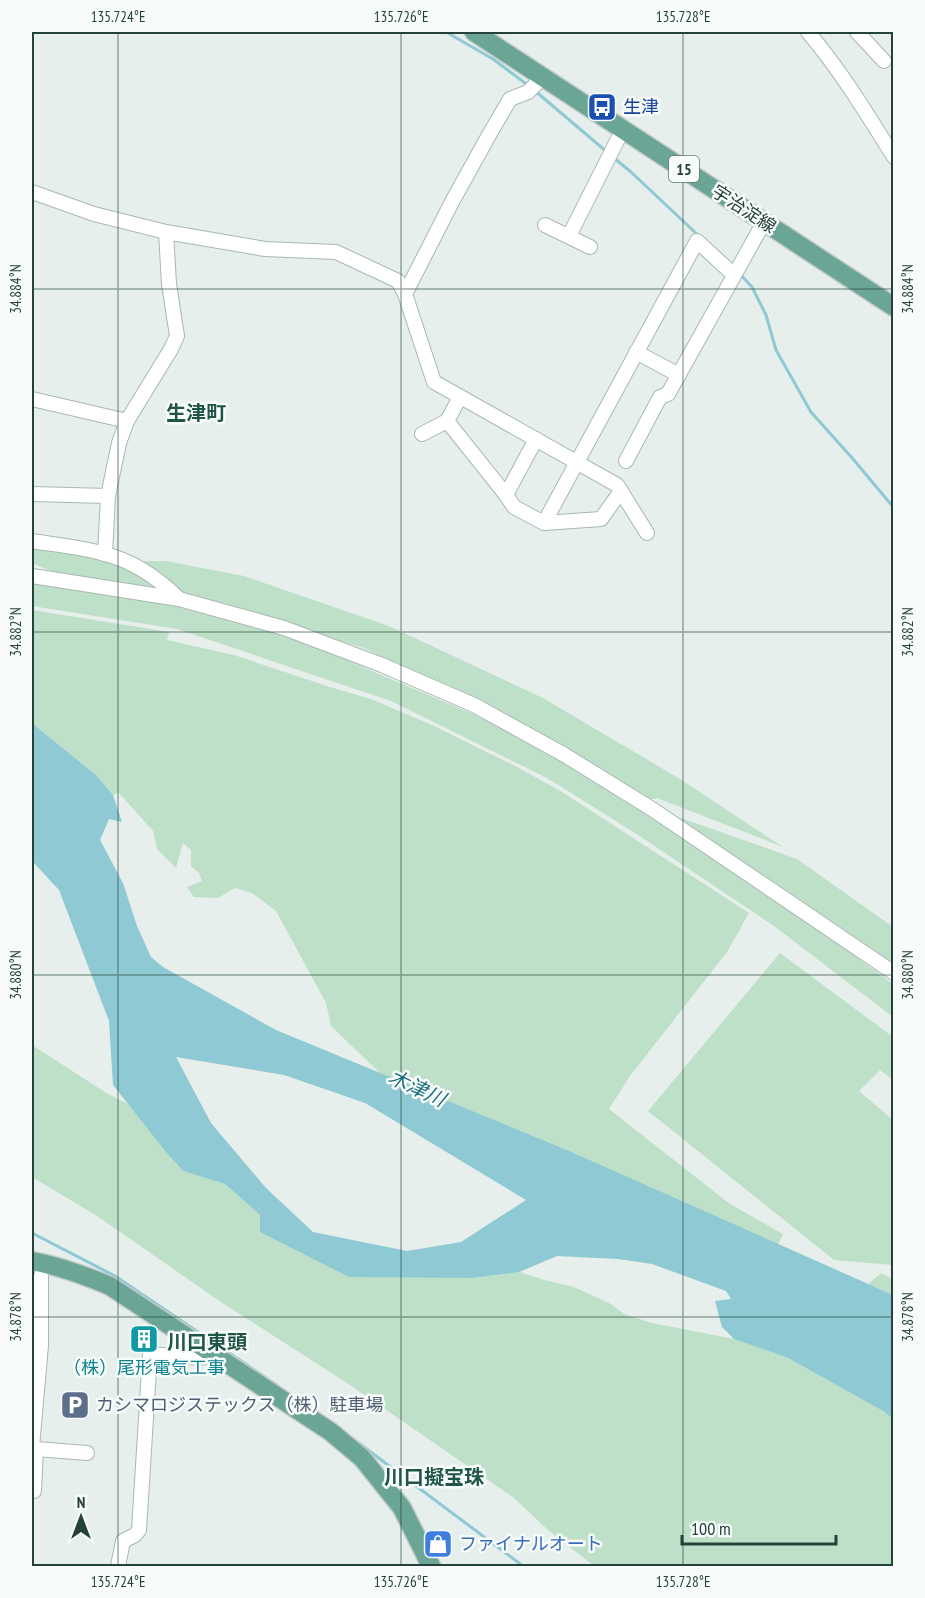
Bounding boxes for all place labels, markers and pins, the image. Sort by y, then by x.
bus stop icon: 生津 [586,91,618,123]
place label: 生津 [623,95,659,118]
building icon: （株）尾形電気工事 [128,1323,160,1355]
place label: （株）尾形電気工事 [63,1356,225,1379]
parking icon: カシマロジステックス（株）駐車場 [59,1389,91,1421]
place label: カシマロジステックス（株）駐車場 [96,1393,383,1416]
shop icon: ファイナルオート [422,1528,454,1560]
place label: ファイナルオート [459,1532,603,1555]

